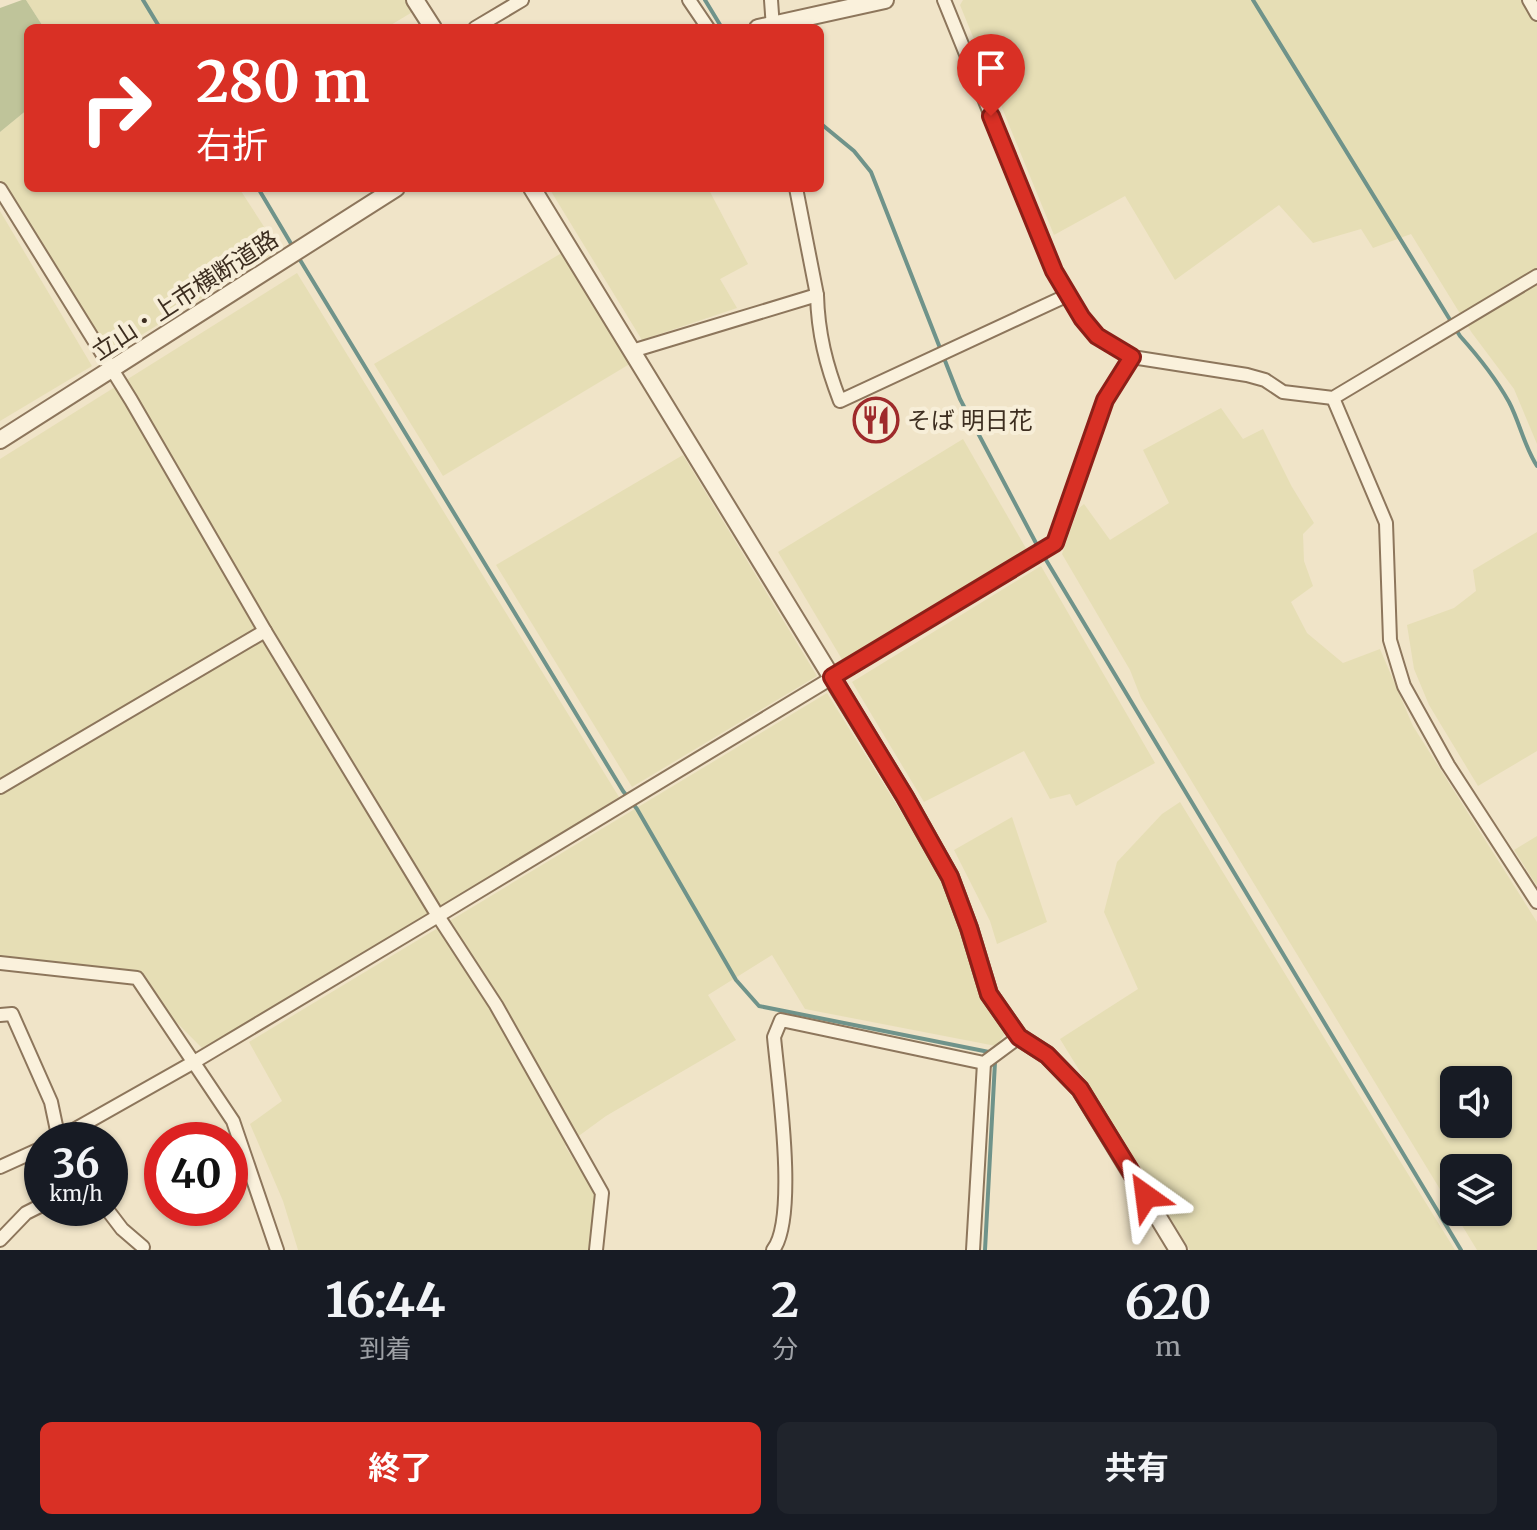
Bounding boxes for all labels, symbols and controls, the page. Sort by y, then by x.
pin [957,34,1025,116]
icon: arrive [969,46,1013,90]
text: 280 m [196,47,370,117]
icon: right [64,56,168,160]
text: 右折 [196,123,268,168]
street label: 立山・上市横断道路 [86,223,284,367]
restaurant icon: そば 明日花 [852,396,900,444]
place label: そば 明日花 [907,405,1033,436]
map controls [1440,1066,1512,1226]
button: sound [1440,1066,1512,1138]
speed limit sign: 40 [144,1122,248,1226]
text: 36 [52,1139,100,1189]
position arrow [1104,1154,1188,1238]
button: layers [1440,1154,1512,1226]
text: km/h [50,1181,102,1206]
text: 16:44 [325,1270,446,1330]
text: 2 [771,1270,799,1330]
text: 620 [1124,1272,1212,1332]
text: m [1155,1330,1181,1363]
text: 到着 [359,1332,411,1365]
text: 分 [772,1332,798,1365]
button: 終了 [40,1422,761,1514]
button: 共有 [777,1422,1497,1514]

